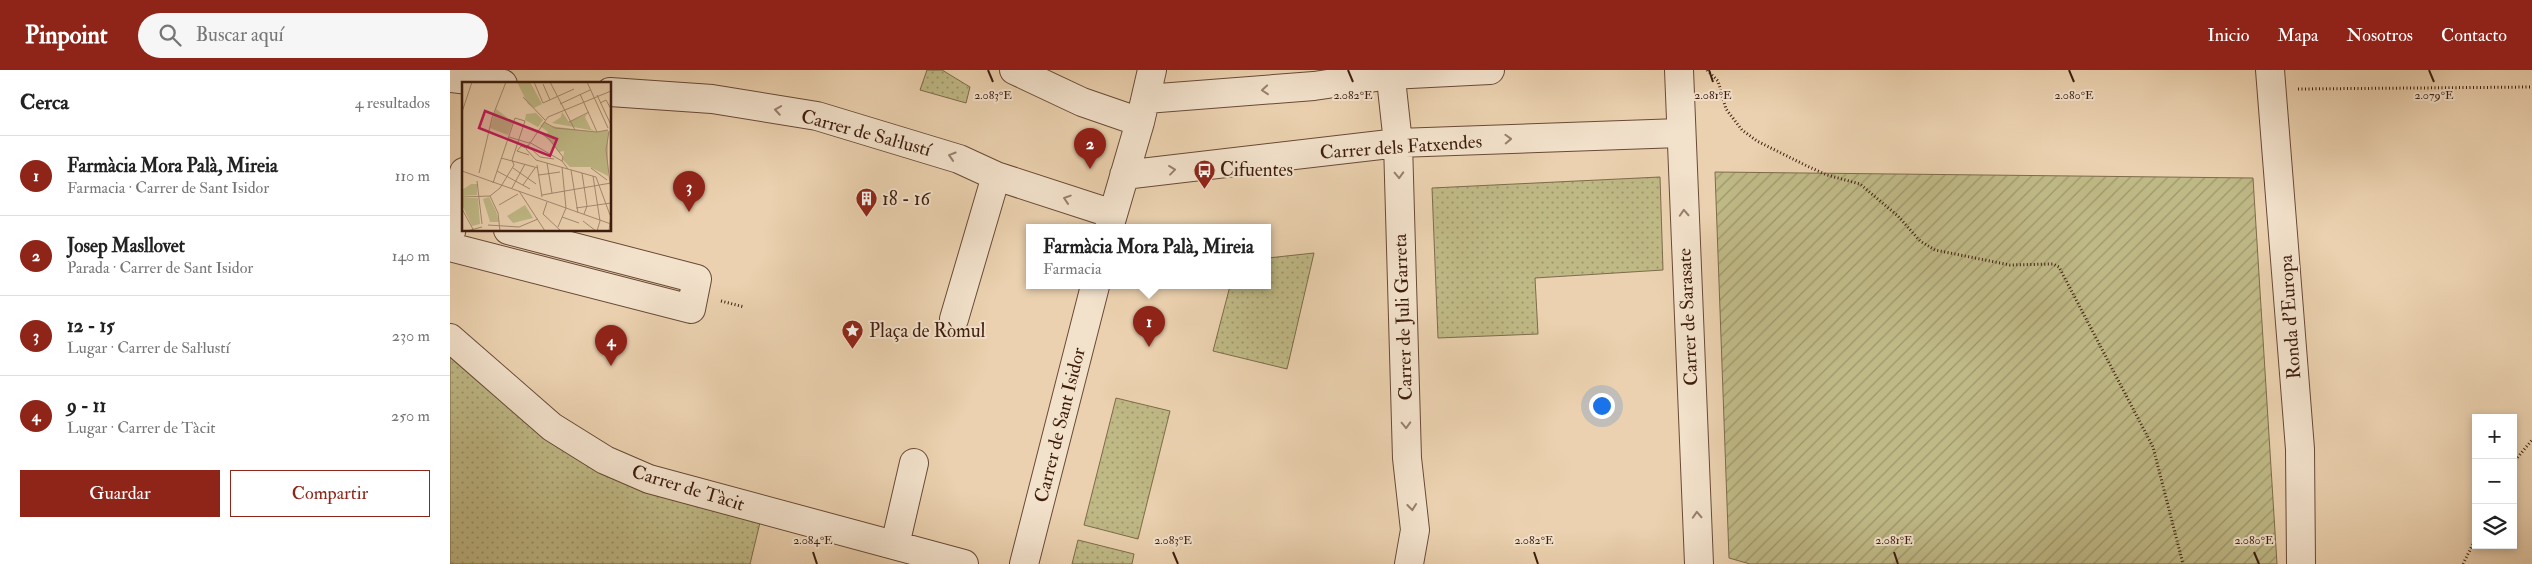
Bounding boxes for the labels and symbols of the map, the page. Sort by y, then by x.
inset map [462,82,611,231]
one-way arrow [1261,84,1269,95]
text: 2.083°E [974,88,1012,103]
text: 2.082°E [1333,88,1373,103]
text: 2.081°E [1694,88,1732,103]
text: 2.080°E [2054,88,2094,103]
text: 2.079°E [2414,88,2454,103]
street label: Carrer de Sal·lustí [798,104,936,162]
one-way arrow [774,105,782,116]
pin: 2 [1074,128,1106,169]
street label: Carrer dels Fatxendes [1319,129,1483,165]
one-way arrow [1505,134,1513,145]
one-way arrow [948,152,956,162]
bus stop icon: Cifuentes [1192,158,1216,189]
place label: Cifuentes [1220,158,1293,182]
one-way arrow [1169,165,1177,176]
pin: 3 [673,171,705,212]
one-way arrow [1394,172,1404,180]
building icon: 18 - 16 [854,187,878,218]
place label: 18 - 16 [882,187,931,211]
one-way arrow [1063,195,1071,205]
one-way arrow [1678,209,1689,217]
street label: Carrer de Juli Garreta [1388,233,1418,401]
street label: Carrer de Sarasate [1672,248,1704,386]
street label: Ronda d'Europa [2274,254,2307,380]
pin: 1 [1133,306,1165,347]
place icon: Plaça de Ròmul [841,319,865,350]
place label: Plaça de Ròmul [869,319,986,343]
pin: 4 [595,325,627,366]
street label: Carrer de Sant Isidor [1029,345,1091,505]
your location [1589,393,1615,419]
one-way arrow [1400,422,1411,430]
street label: Carrer de Tàcit [629,459,747,517]
one-way arrow [1406,503,1417,511]
one-way arrow [1692,511,1703,519]
text: 2.084°E [793,533,833,548]
text: 2.083°E [1154,533,1192,548]
text: 2.082°E [1514,533,1554,548]
text: 2.081°E [1875,533,1913,548]
text: 2.080°E [2234,533,2274,548]

